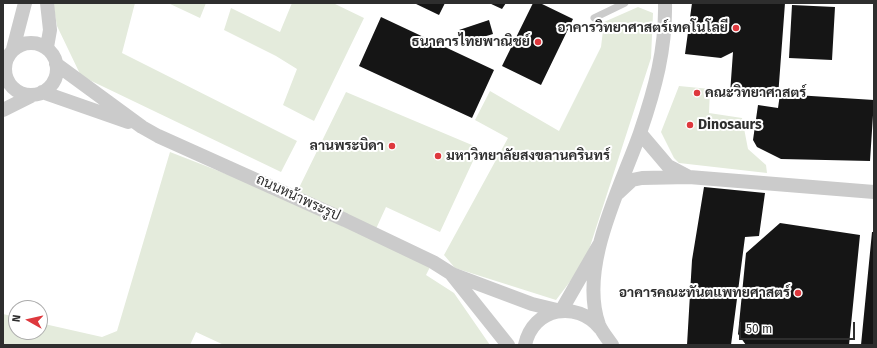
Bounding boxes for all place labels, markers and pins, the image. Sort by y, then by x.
place label: อาคารวิทยาศาสตร์เทคโนโลยี [557,20,728,36]
marker: อาคารวิทยาศาสตร์เทคโนโลยี [731,23,741,33]
place label: ธนาคารไทยพาณิชย์ [412,34,530,50]
marker: ธนาคารไทยพาณิชย์ [533,37,543,47]
place label: คณะวิทยาศาสตร์ [705,85,806,101]
marker: คณะวิทยาศาสตร์ [692,88,702,98]
place label: Dinosaurs [698,117,762,133]
marker: Dinosaurs [685,120,695,130]
place label: ลานพระบิดา [310,138,384,154]
marker: ลานพระบิดา [387,141,397,151]
place label: มหาวิทยาลัยสงขลานครินทร์ [446,148,610,164]
marker: มหาวิทยาลัยสงขลานครินทร์ [433,151,443,161]
place label: อาคารคณะทันตแพทยศาสตร์ [619,285,790,301]
marker: อาคารคณะทันตแพทยศาสตร์ [793,288,803,298]

